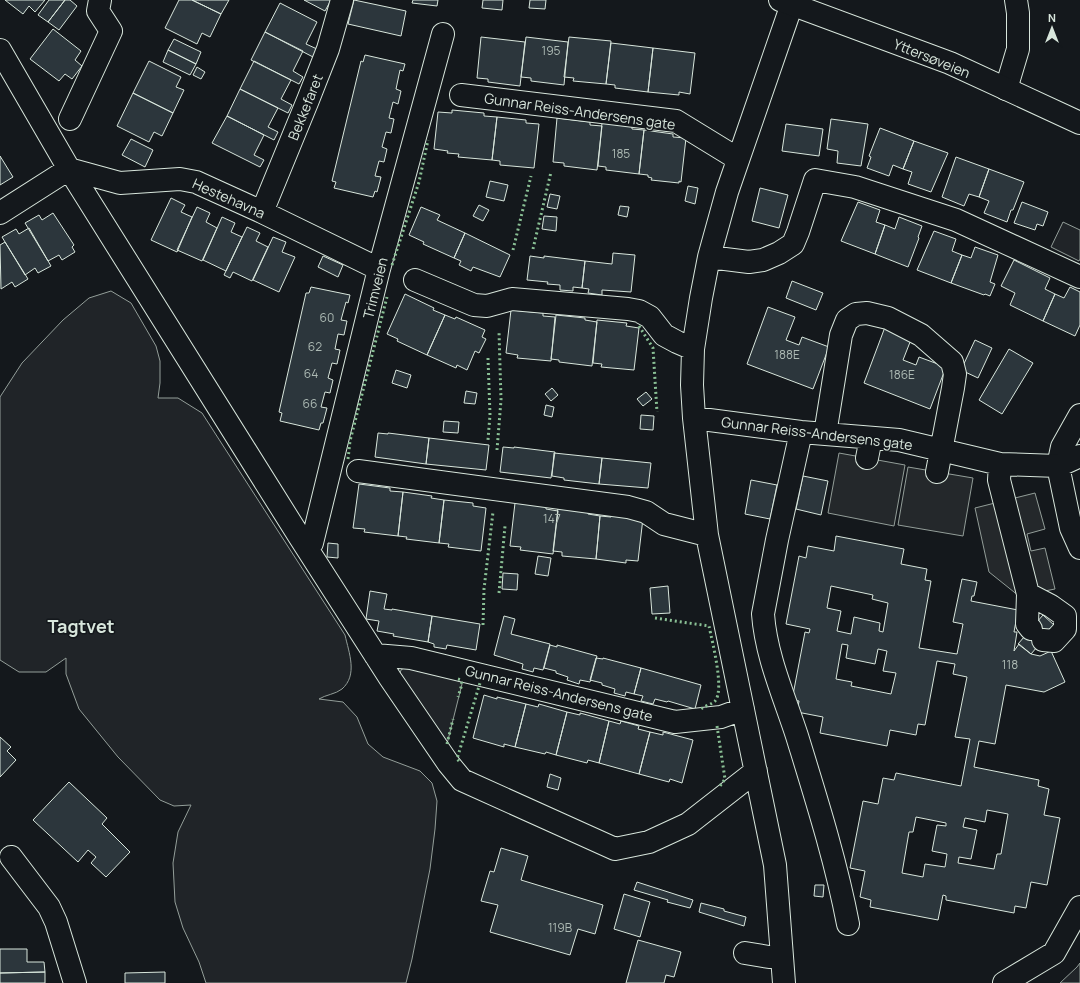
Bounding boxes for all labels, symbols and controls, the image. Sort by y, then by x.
north arrow [1032,8,1072,48]
text: N [1048,10,1056,25]
street label: Yttersøveien [891,34,973,82]
house number: 195 [541,42,561,59]
street label: Bekkefaret [283,71,327,143]
street label: Gunnar Reiss-Andersens gate [483,88,677,134]
house number: 185 [612,145,630,162]
street label: Hestehavna [190,174,268,222]
street label: Trimveien [358,255,392,321]
house number: 60 [320,309,334,326]
house number: 62 [308,338,322,355]
house number: 188E [774,346,800,363]
house number: 64 [304,365,318,382]
house number: 186E [889,366,915,383]
house number: 66 [303,395,317,412]
street label: Gunnar Reiss-Andersens gate [720,412,914,454]
house number: 147 [543,510,561,527]
district label: Tagtvet [47,614,115,638]
house number: 118 [1002,656,1018,673]
street label: Gunnar Reiss-Andersens gate [463,660,655,726]
house number: 119B [548,919,572,936]

